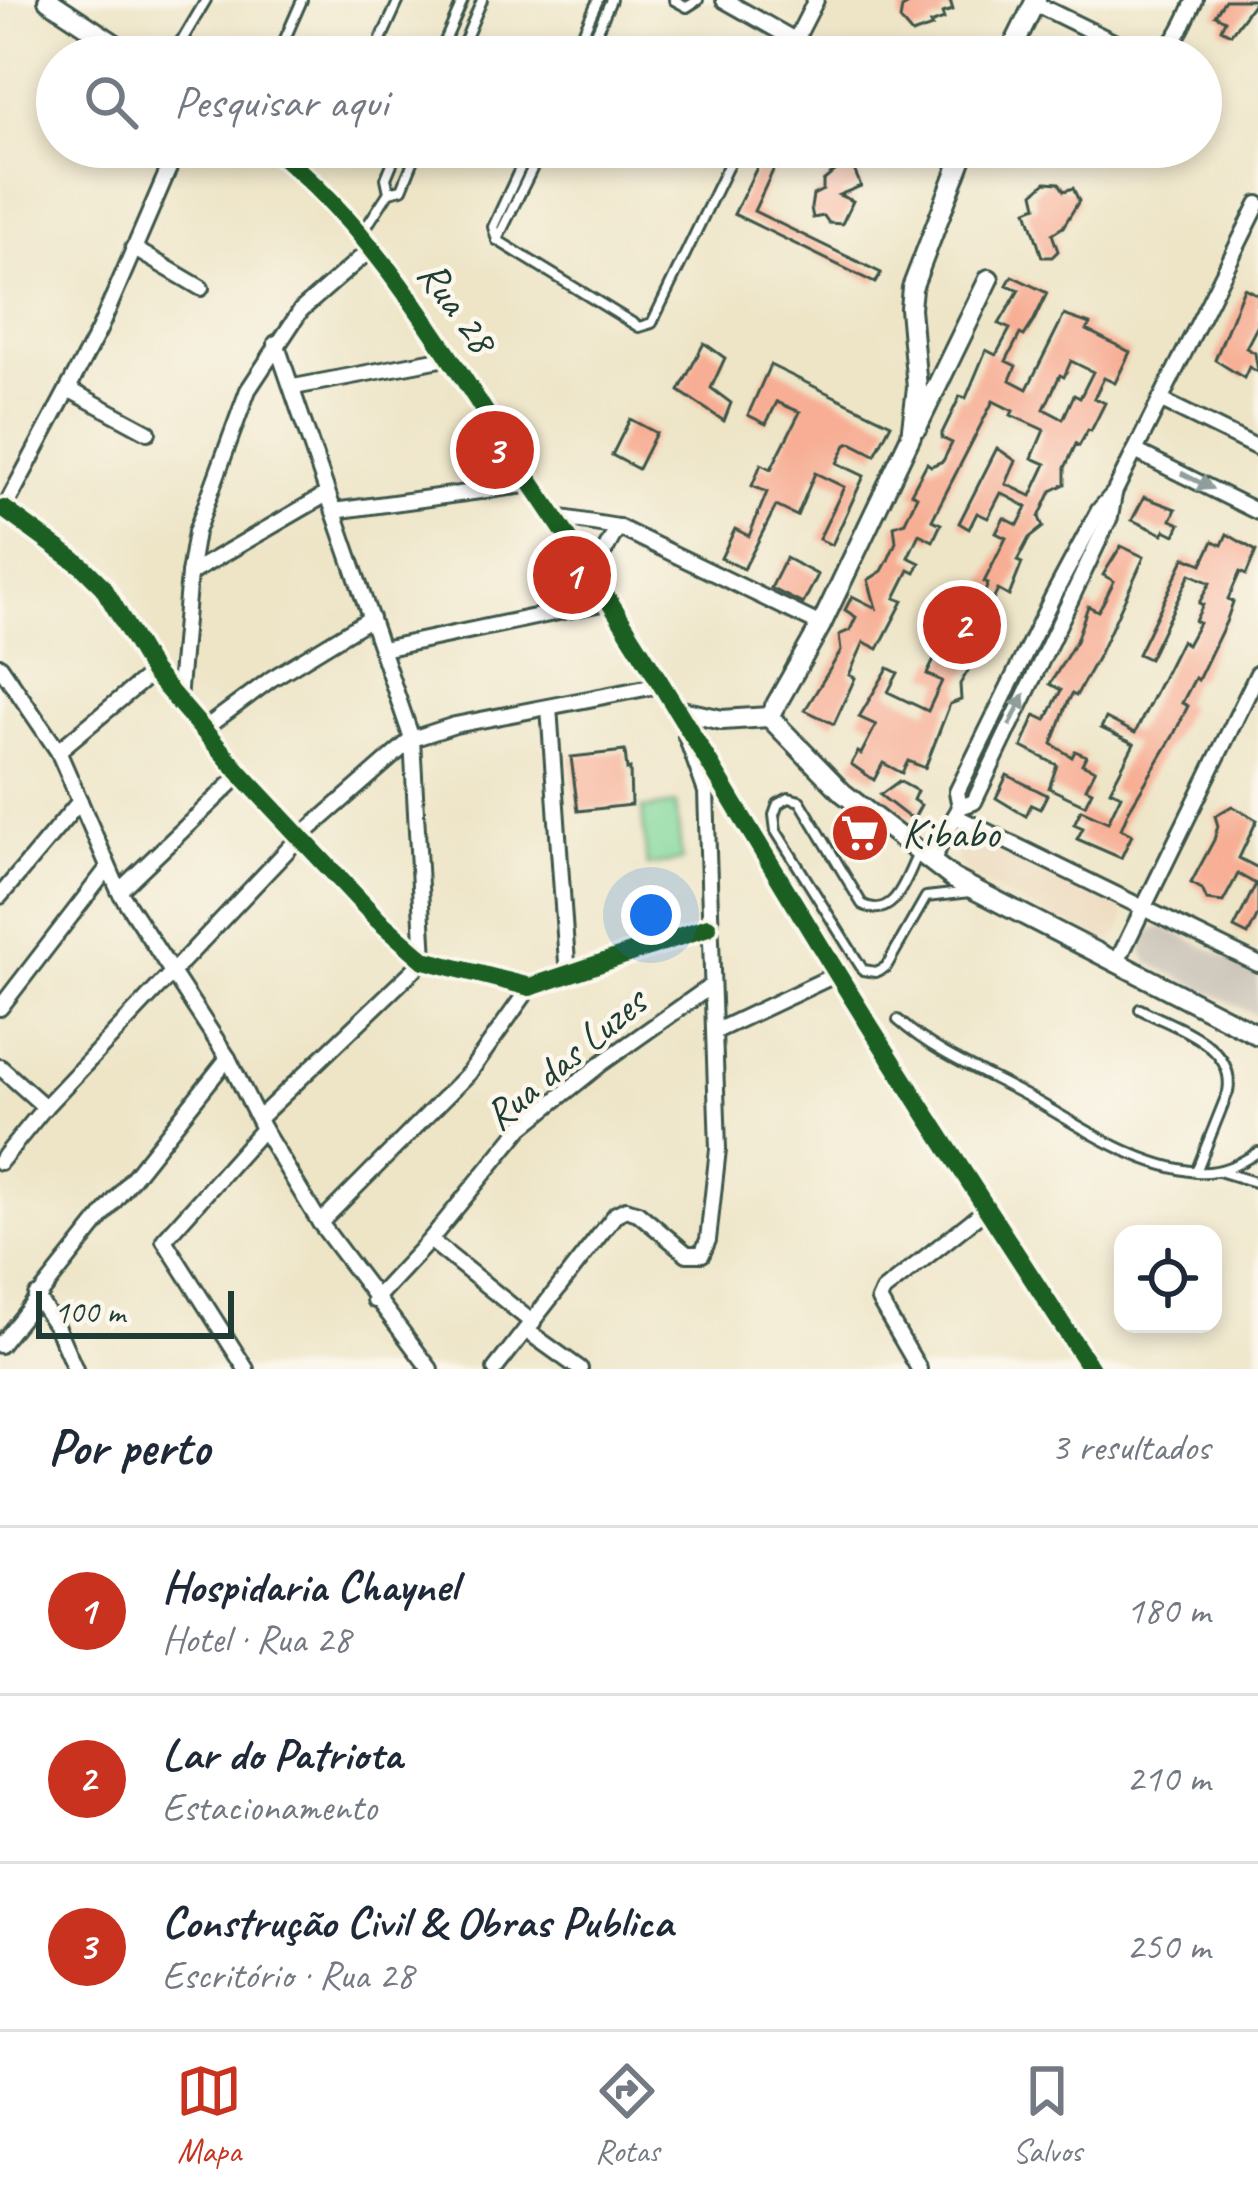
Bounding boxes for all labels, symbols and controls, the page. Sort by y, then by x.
search box [36,36,1222,168]
icon: search [78,69,144,135]
text: Pesquisar aqui [174,74,388,131]
street label: Rua 28 [406,250,511,367]
pin: 3 [456,405,534,495]
one-way arrow [1179,471,1214,491]
pin: 1 [533,530,611,620]
pin: 2 [923,580,1001,670]
one-way arrow [1007,692,1027,727]
supermarket icon: Kibabo [829,802,891,864]
place label: Kibabo [902,807,1002,860]
your location [621,885,681,945]
street label: Rua das Luzes [473,974,660,1142]
map controls [1114,1225,1222,1333]
button: locate [1114,1225,1222,1333]
scale bar [36,1285,234,1338]
text: 100 m [54,1291,125,1333]
text: Por perto [48,1415,210,1479]
text: 3 resultados [1051,1423,1210,1472]
text: Hospidaria Chaynel [162,1558,457,1615]
text: 1 [78,1586,96,1635]
text: 180 m [1126,1586,1210,1635]
text: Hotel · Rua 28 [162,1615,350,1664]
text: Lar do Patriota [162,1726,402,1783]
text: 2 [78,1754,96,1803]
text: 210 m [1126,1754,1210,1803]
text: Estacionamento [162,1783,377,1832]
text: Construção Civil & Obras Publica [162,1894,673,1951]
text: 3 [78,1922,96,1971]
text: 250 m [1126,1922,1210,1971]
text: Escritório · Rua 28 [162,1951,413,2000]
tab: Mapa [176,2058,242,2172]
tab: Rotas [594,2058,660,2172]
tab: Salvos [1012,2058,1082,2172]

